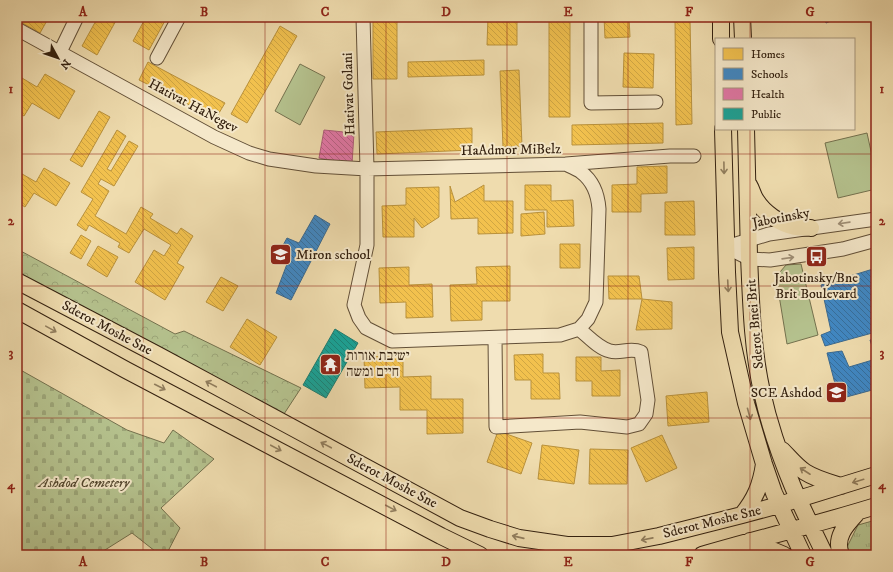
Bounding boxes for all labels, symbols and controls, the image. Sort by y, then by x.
text: A [78,4,88,20]
text: B [200,4,208,20]
text: C [321,4,330,20]
text: D [441,4,451,20]
text: E [563,4,573,20]
text: F [685,4,694,20]
text: G [805,4,815,20]
north arrow [38,38,78,78]
legend [715,38,855,130]
text: Homes [751,47,785,62]
street label: Hativat Golani [339,52,359,136]
text: N [57,56,73,72]
text: Schools [751,67,788,82]
street label: Hativat HaNegev [145,75,242,138]
text: 1 [9,81,14,97]
text: 1 [880,81,885,97]
text: Health [751,87,785,102]
text: Public [751,107,781,122]
street label: HaAdmor MiBelz [461,140,561,160]
one-way arrow [721,161,728,174]
street label: Jabotinsky [749,204,812,233]
text: 2 [8,213,15,229]
text: 2 [879,213,886,229]
one-way arrow [837,219,850,227]
school or university icon: Miron school [268,242,294,268]
bus stop icon: Jabotinsky/Bne Brit Boulevard [803,243,829,269]
place label: Miron school [296,246,371,264]
one-way arrow [781,254,794,262]
place label: Jabotinsky/Bne Brit Boulevard [772,269,858,303]
street label: Sderot Bnei Brit [742,278,768,370]
one-way arrow [724,279,731,292]
street label: Sderot Moshe Sne [59,297,156,360]
one-way arrow [45,326,57,333]
text: 3 [9,345,14,361]
text: 3 [880,345,885,361]
place label: ישיבת אורות חיים ומשה [346,347,410,381]
temple icon: ישיבת אורות חיים ומשה [317,351,343,377]
one-way arrow [205,379,217,387]
school or university icon: SCE Ashdod [824,380,850,406]
one-way arrow [154,384,166,392]
place label: SCE Ashdod [751,384,822,402]
one-way arrow [746,407,753,420]
one-way arrow [320,441,332,448]
one-way arrow [269,445,281,452]
street label: Sderot Moshe Sne [344,450,441,513]
one-way arrow [800,467,811,475]
park label: Ashdod Cemetery [37,474,131,492]
text: 4 [6,477,15,494]
text: 4 [877,477,886,494]
one-way arrow [852,478,865,485]
street label: Sderot Moshe Sne [661,501,763,543]
one-way arrow [384,505,396,513]
one-way arrow [512,533,525,541]
one-way arrow [641,535,654,543]
text: A [78,554,88,570]
text: B [200,554,208,570]
text: C [321,554,330,570]
text: D [441,554,451,570]
text: E [563,554,573,570]
text: F [685,554,694,570]
text: G [805,554,815,570]

